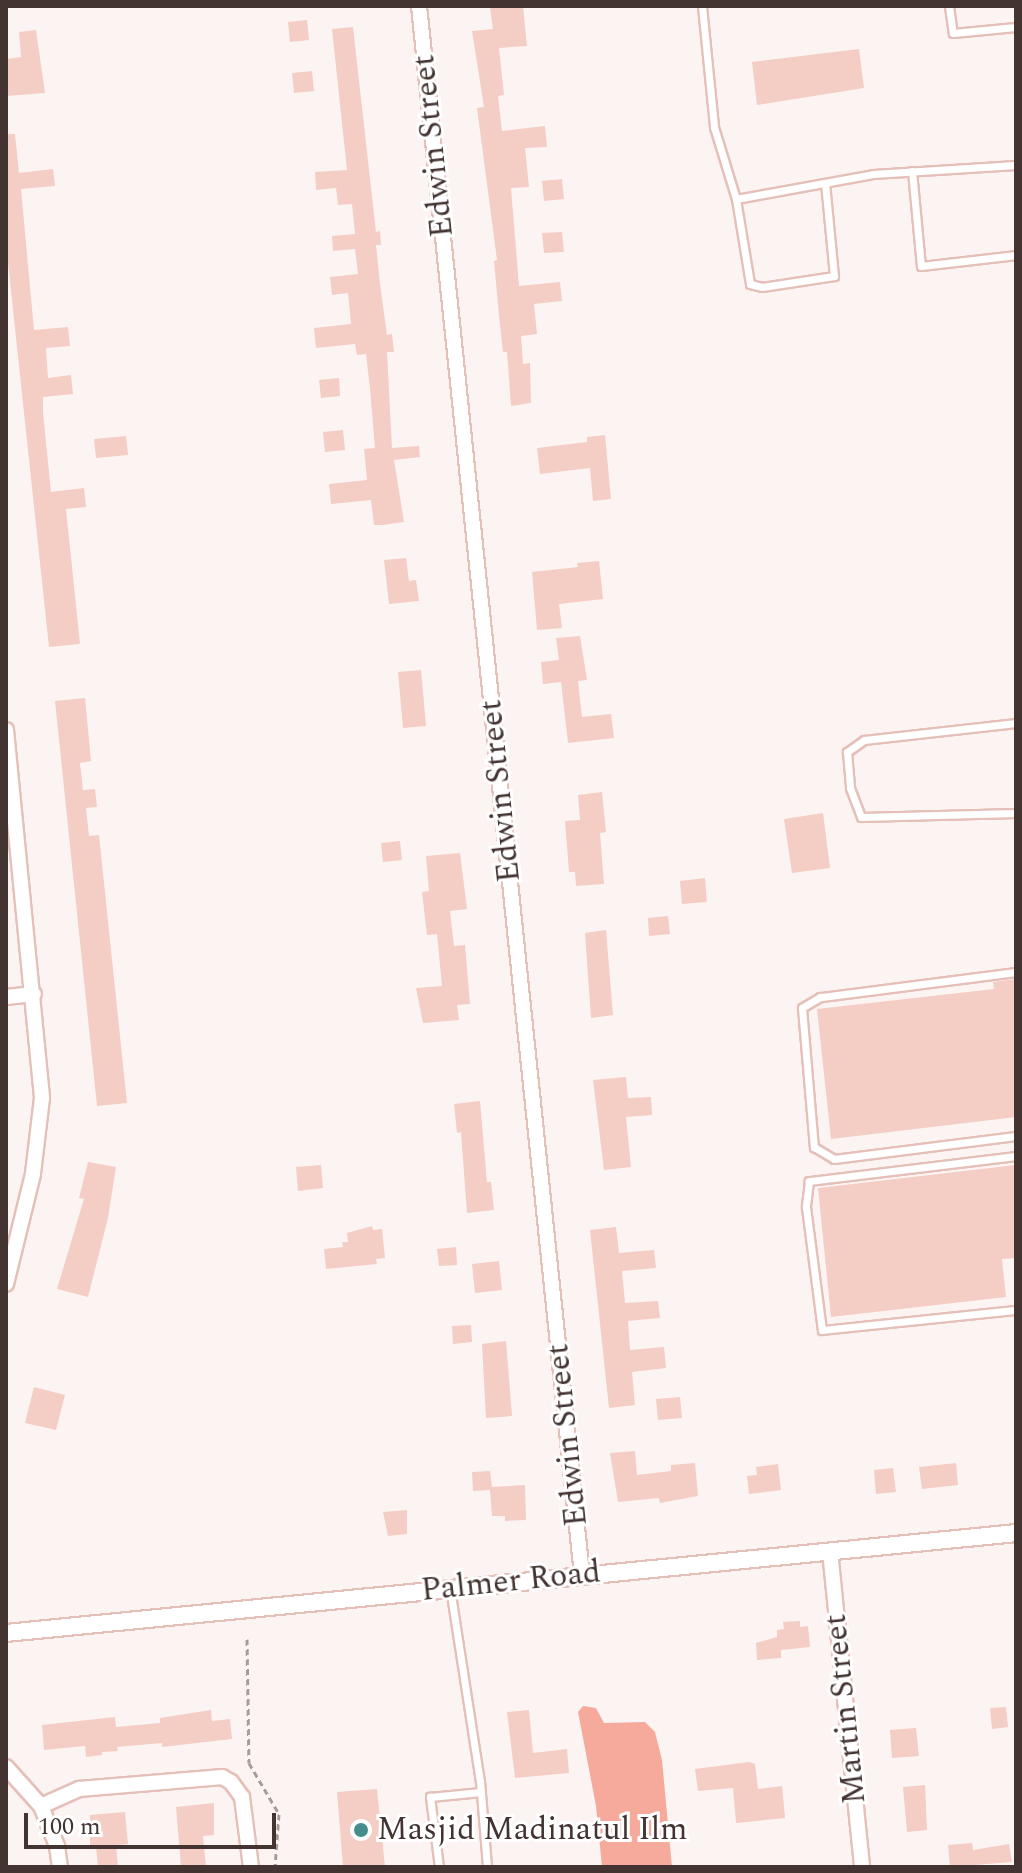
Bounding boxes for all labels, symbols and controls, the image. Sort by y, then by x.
street label: Edwin Street [405,53,463,239]
street label: Edwin Street [472,698,530,884]
street label: Edwin Street [539,1342,597,1528]
street label: Palmer Road [419,1553,603,1611]
street label: Martin Street [817,1612,875,1806]
scale bar [28,1797,280,1847]
text: 100 m [38,1809,101,1845]
place label: Masjid Madinatul Ilm [377,1811,688,1849]
marker: Masjid Madinatul Ilm [352,1821,370,1839]

